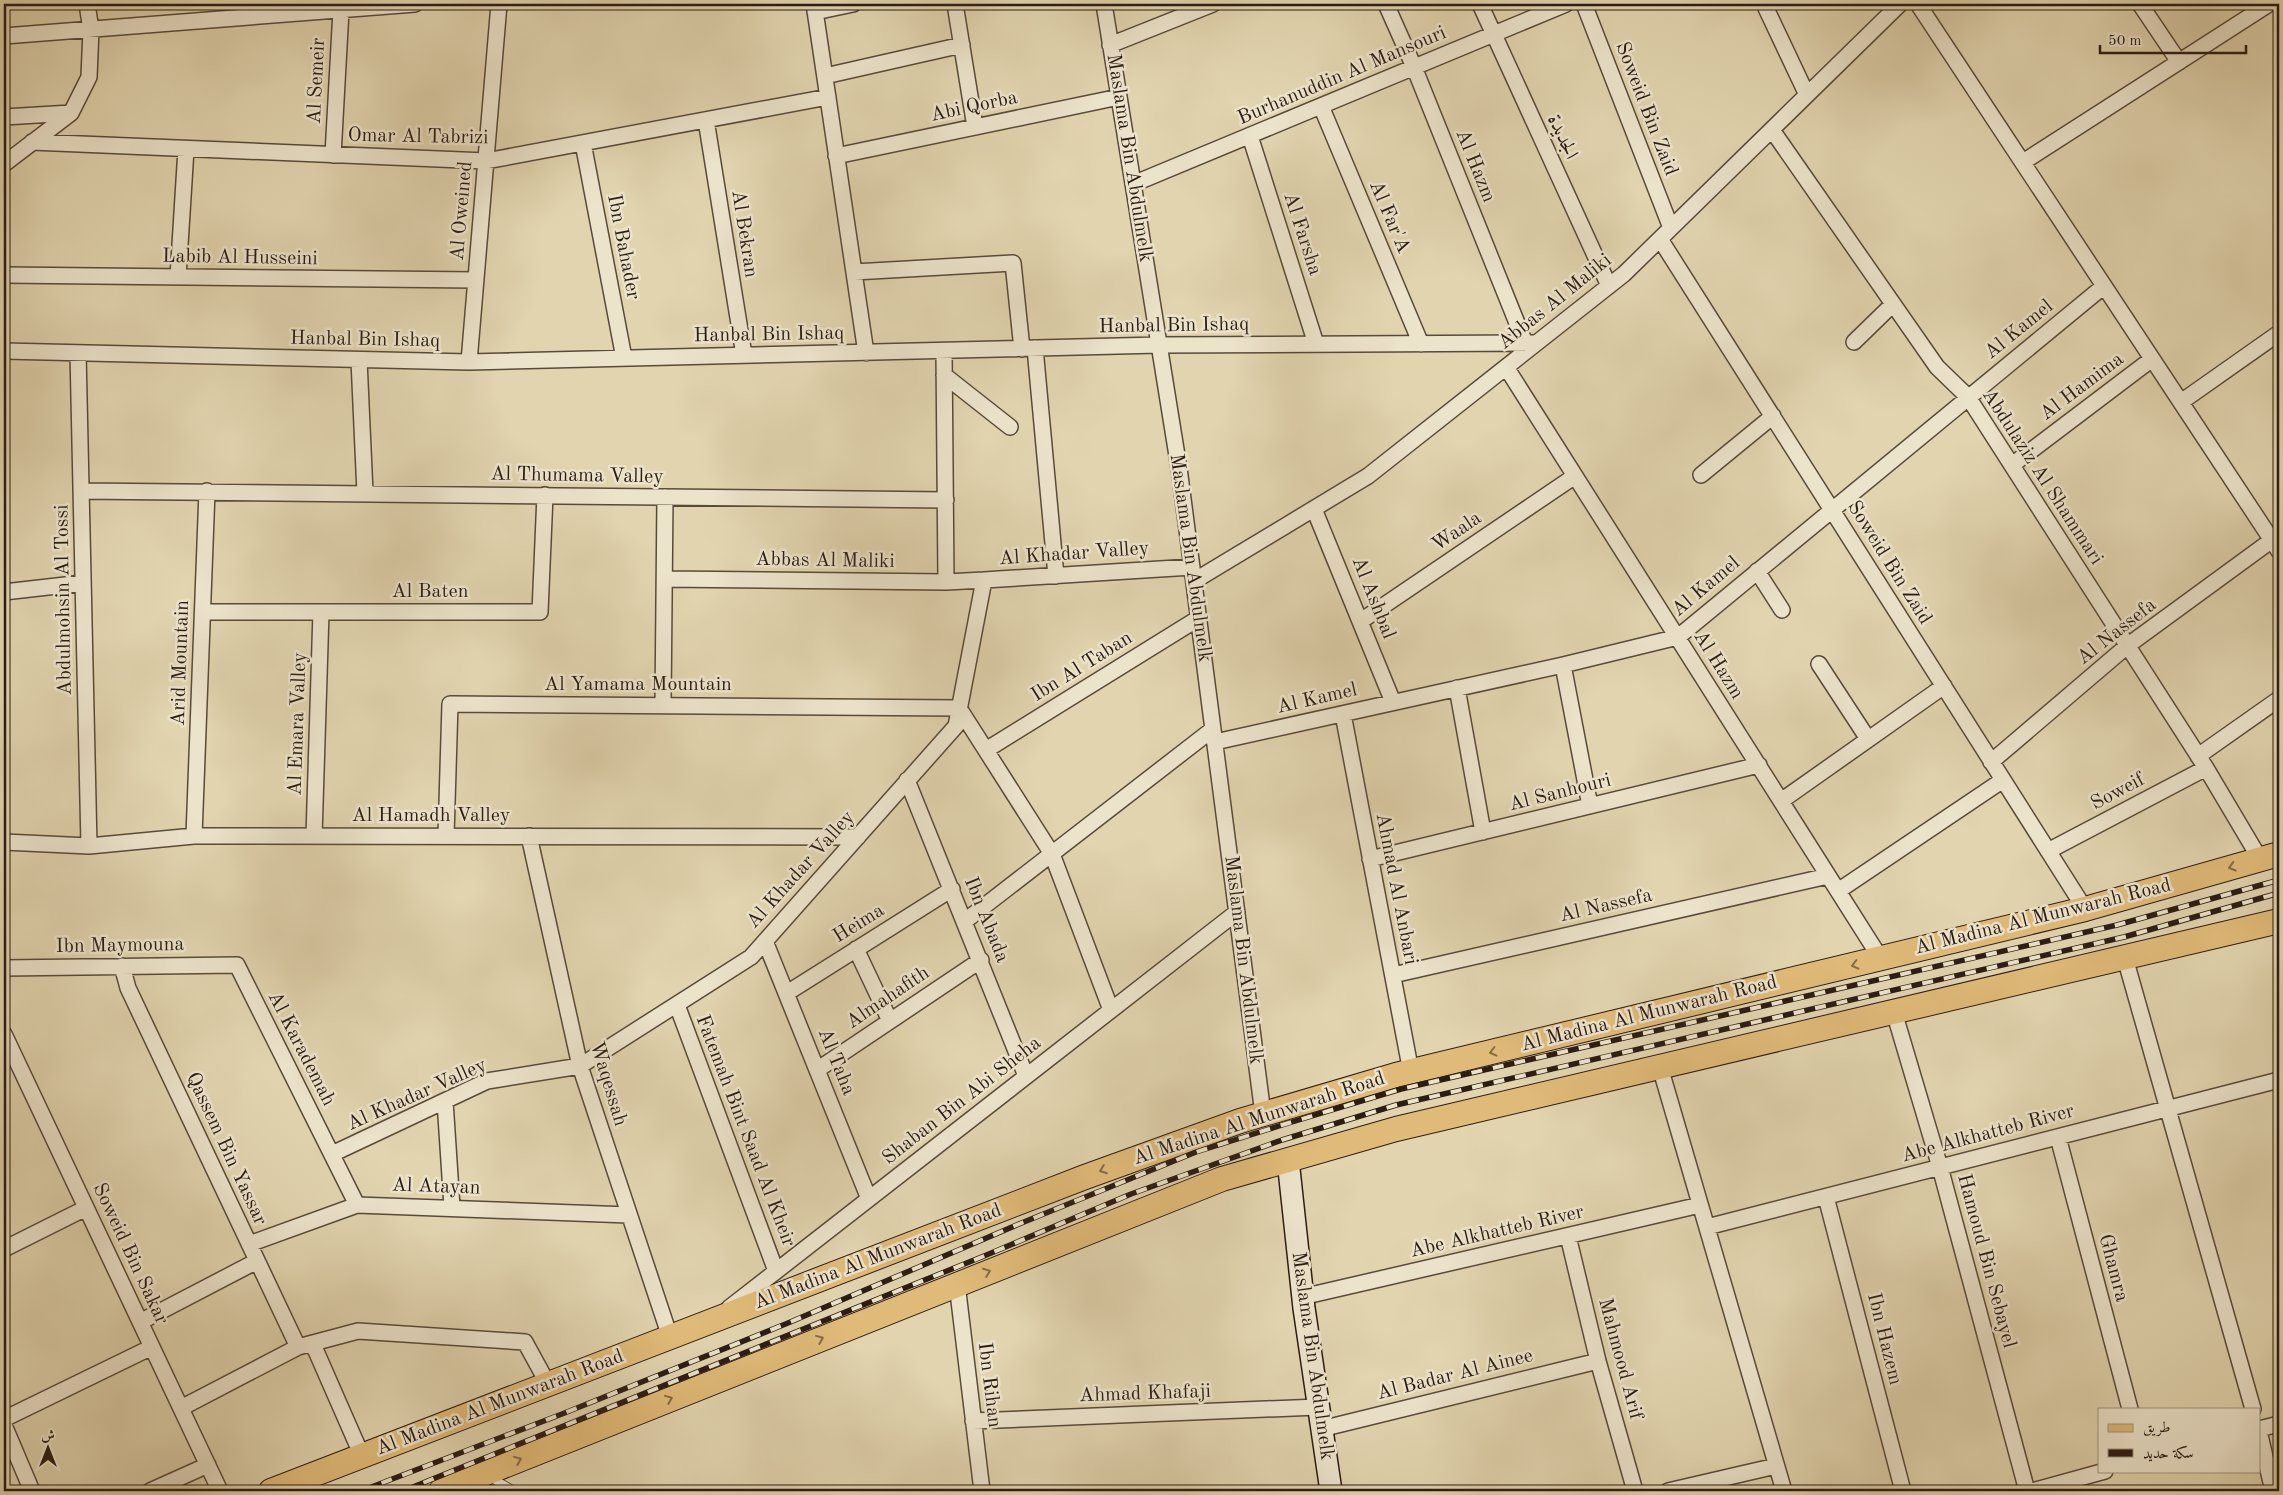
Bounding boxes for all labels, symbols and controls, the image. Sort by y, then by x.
scale bar [2100,22,2247,54]
street label: Burhanuddin Al Mansouri [1235,23,1449,129]
text: 50 m [2108,34,2142,49]
street label: Al Semeir [305,37,329,125]
street label: Soweid Bin Zaid [1611,39,1681,179]
street label: Maslama Bin Abdulmelk [1103,52,1155,264]
street label: Abi Qorba [929,88,1020,126]
street label: الجديدة [1543,112,1581,162]
street label: Omar Al Tabrizi [347,126,489,148]
street label: Al Hazm [1451,127,1499,205]
street label: Al Oweined [448,160,476,262]
street label: Al Far'A [1365,178,1413,256]
street label: Al Bekran [727,189,761,279]
street label: Al Farsha [1279,190,1325,278]
street label: Ibn Bahader [603,193,643,301]
street label: Labib Al Husseini [162,247,318,269]
street label: Abbas Al Maliki [1495,250,1615,354]
street label: Al Kamel [1981,297,2057,363]
street label: Hanbal Bin Ishaq [1099,315,1249,337]
street label: Hanbal Bin Ishaq [694,324,844,346]
street label: Hanbal Bin Ishaq [290,329,440,351]
street label: Al Hamima [2036,349,2128,425]
street label: Abdulaziz Al Shammari [1978,386,2106,568]
street label: Maslama Bin Abdulmelk [1165,452,1215,664]
street label: Al Thumama Valley [490,464,664,488]
street label: Soweid Bin Zaid [1843,498,1935,628]
street label: Abdulmohsin Al Tossi [52,504,76,696]
street label: Waala [1429,508,1485,556]
street label: Al Khadar Valley [998,539,1150,569]
street label: Abbas Al Maliki [755,550,895,572]
street label: Al Kamel [1668,553,1744,621]
street label: Al Ashbal [1348,554,1398,642]
street label: Al Baten [392,582,469,602]
street label: Al Nassefa [2074,595,2161,669]
street label: Arid Mountain [169,599,193,726]
street label: Al Hazm [1689,627,1747,703]
street label: Ibn Al Taban [1028,628,1136,706]
street label: Al Emara Valley [285,651,311,796]
street label: Al Yamama Mountain [544,675,732,695]
street label: Al Kamel [1275,680,1359,718]
street label: Soweif [2088,769,2149,814]
street label: Al Sanhouri [1507,771,1613,815]
street label: Al Hamadh Valley [352,806,511,826]
street label: Al Khadar Valley [743,807,859,933]
street label: Ahmad Al Anbari [1371,811,1421,967]
street label: Maslama Bin Abdulmelk [1220,854,1266,1066]
one-way arrow [2229,862,2237,872]
street label: Ibn Abada [960,874,1012,966]
street label: Al Madina Al Munwarah Road [1913,875,2173,959]
street label: Al Nassefa [1558,886,1654,926]
street label: Heima [830,901,888,947]
street label: Ibn Maymouna [56,935,185,957]
one-way arrow [1850,959,1859,970]
street label: Almahafith [843,963,933,1033]
street label: Al Madina Al Munwarah Road [1519,972,1779,1056]
street label: Al Karademah [264,988,338,1110]
street label: Fatemah Bint Saad Al Kheir [692,1012,798,1250]
street label: Al Taha [814,1026,858,1098]
street label: Shaban Bin Abi Sheha [879,1033,1045,1169]
street label: Waqessah [586,1039,630,1129]
one-way arrow [1488,1046,1497,1057]
street label: Al Khadar Valley [344,1055,490,1135]
street label: Qassem Bin Yassar [182,1069,270,1229]
street label: Al Madina Al Munwarah Road [1131,1069,1387,1169]
street label: Abe Alkhatteb River [1899,1101,2077,1167]
one-way arrow [1099,1164,1108,1174]
street label: Hamoud Bin Sebayel [1953,1172,2019,1350]
street label: Al Atayan [391,1175,481,1199]
street label: Soweid Bin Sakar [88,1180,172,1328]
street label: Al Madina Al Munwarah Road [751,1200,1005,1314]
street label: Abe Alkhatteb River [1408,1202,1586,1262]
street label: Ghamra [2094,1232,2132,1304]
street label: Maslama Bin Abdulmelk [1287,1250,1337,1462]
one-way arrow [982,1268,991,1278]
street label: Ibn Hazem [1863,1291,1905,1387]
street label: Mahmood Arif [1594,1296,1646,1423]
one-way arrow [815,1334,824,1345]
street label: Ibn Rihan [974,1341,1004,1429]
street label: Al Madina Al Munwarah Road [373,1346,627,1460]
street label: Al Badar Al Ainee [1375,1346,1535,1404]
street label: Ahmad Khafaji [1079,1382,1211,1406]
one-way arrow [664,1395,673,1406]
legend [2098,1408,2260,1472]
text: طريق [2143,1421,2170,1437]
north arrow [22,1422,72,1472]
text: ش [41,1429,55,1443]
text: سكة حديد [2143,1445,2194,1462]
one-way arrow [513,1456,522,1466]

